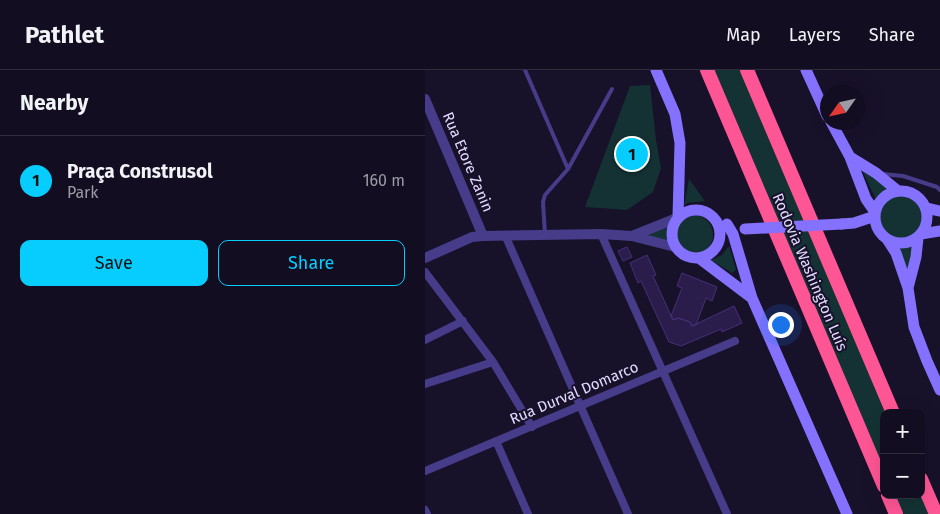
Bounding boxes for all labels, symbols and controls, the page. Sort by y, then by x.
text: Pathlet [25,21,104,49]
text: Map [726,24,761,46]
text: Layers [789,24,841,46]
text: Share [869,24,915,46]
north arrow [820,85,865,130]
text: Nearby [20,90,88,116]
street label: Rua Etore Zanin [439,109,497,215]
pin: 1 [616,135,648,173]
text: Praça Construsol [67,160,213,183]
text: 1 [32,171,40,190]
text: 160 m [363,171,405,190]
text: Park [67,183,99,202]
street label: Rodovia Washington Luís [769,190,851,354]
button: Save [20,240,208,286]
button: Share [218,240,405,286]
your location [768,312,794,338]
street label: Rua Durval Domarco [507,358,641,428]
map controls [880,409,925,499]
button: + [880,409,925,454]
button: − [880,454,925,499]

